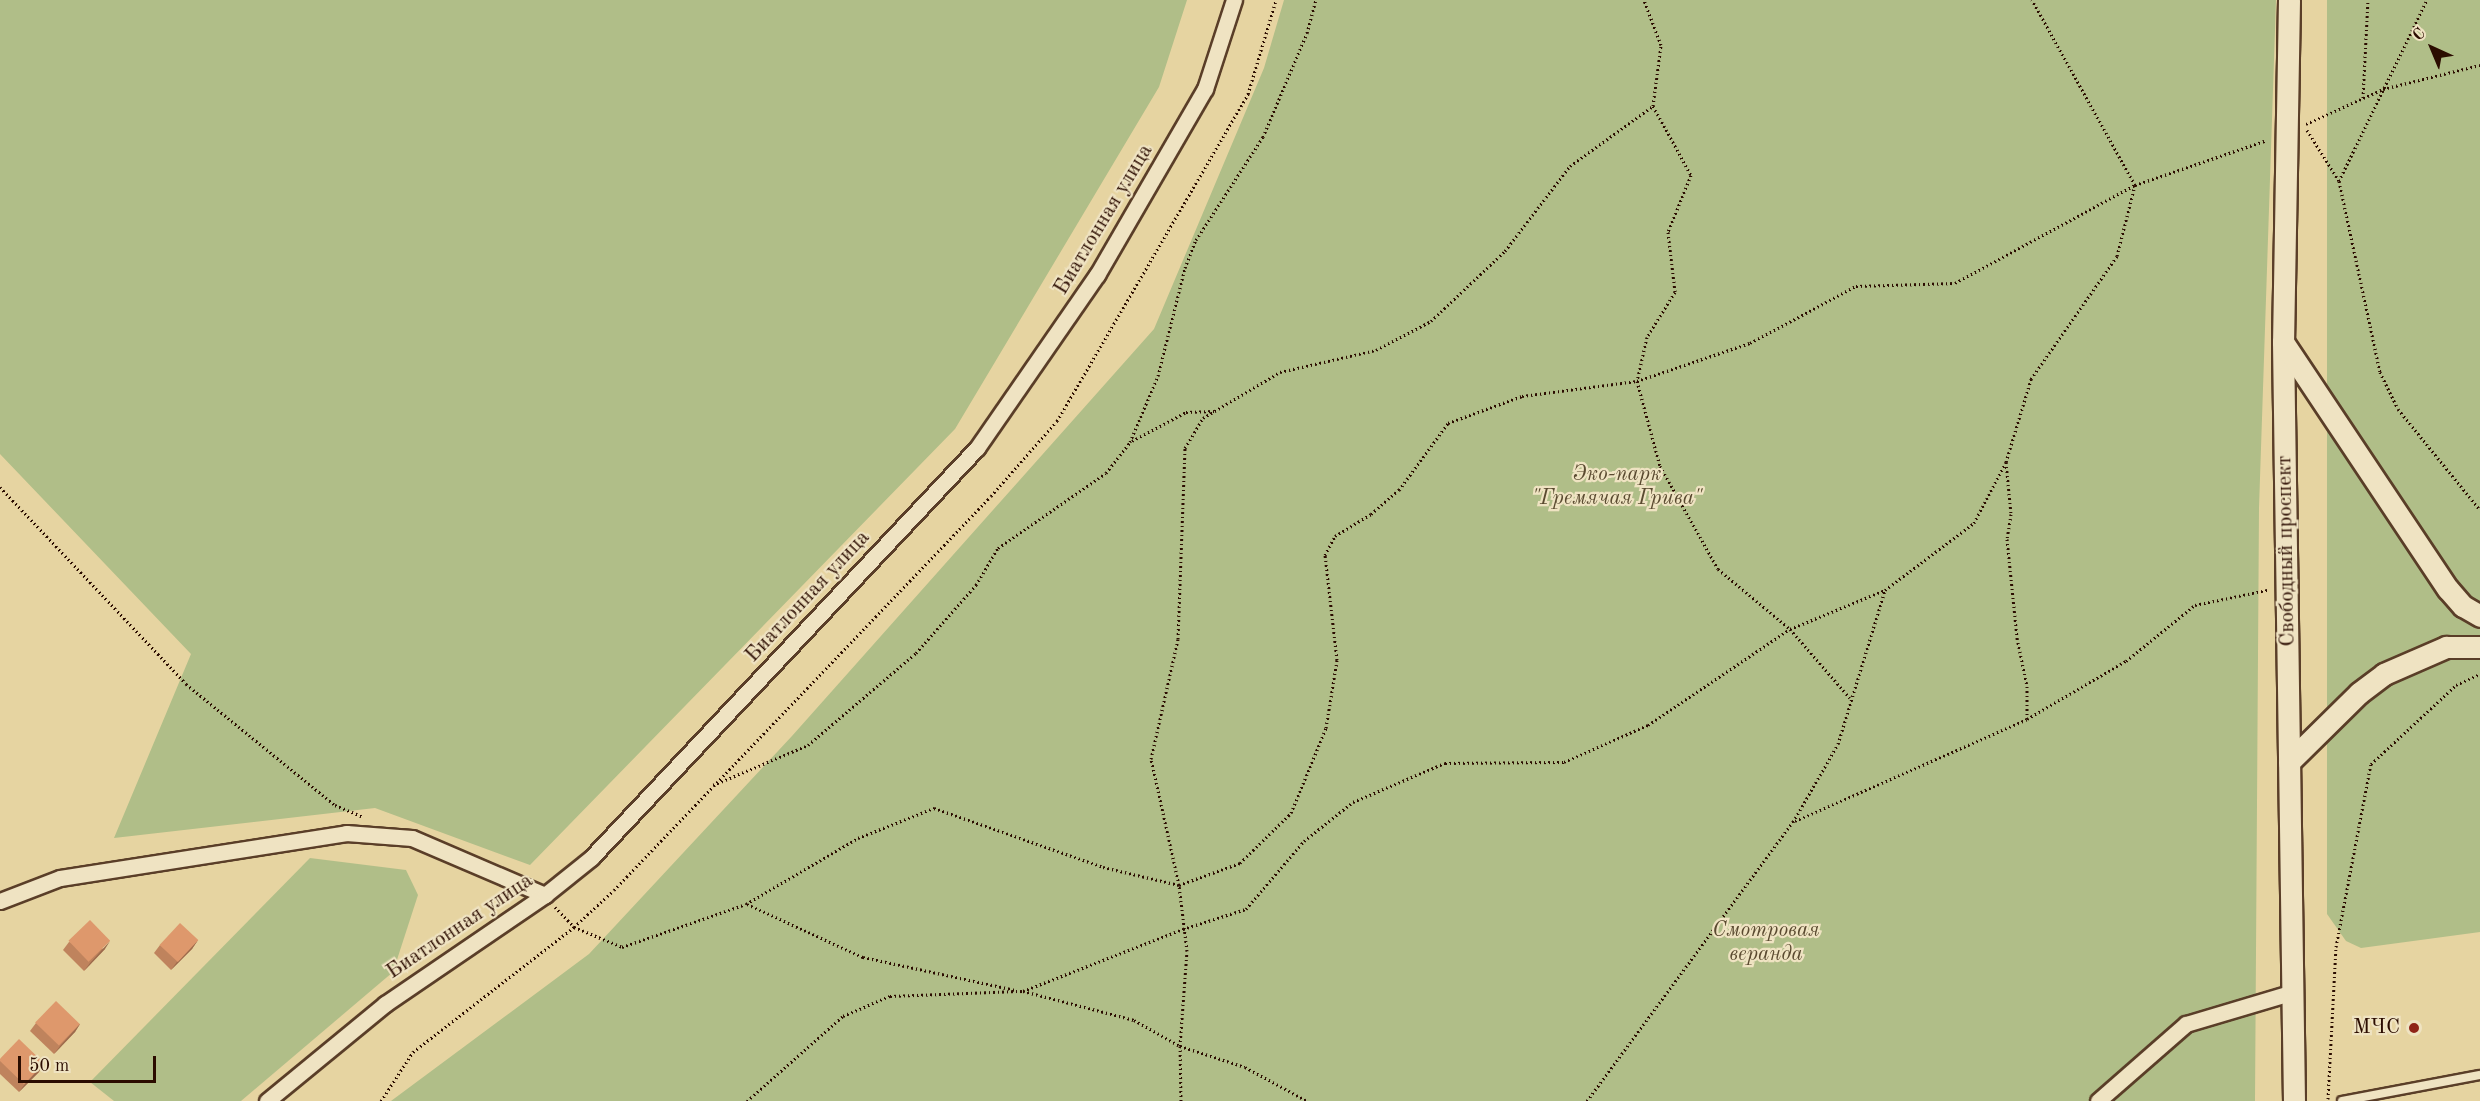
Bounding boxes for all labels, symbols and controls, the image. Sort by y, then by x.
north arrow [2402,18,2462,78]
text: С [2410,26,2429,44]
street label: Биатлонная улица [1049,140,1159,300]
street label: Свободный проспект [2273,455,2301,647]
park label: Эко-парк "Гремячая Грива" [1532,462,1702,512]
street label: Биатлонная улица [740,526,876,668]
street label: Биатлонная улица [382,869,538,985]
park label: Смотровая веранда [1712,918,1820,968]
place label: МЧС [2353,1015,2400,1041]
marker: МЧС [2405,1019,2423,1037]
scale bar [21,1044,159,1082]
text: 50 m [29,1057,69,1075]

